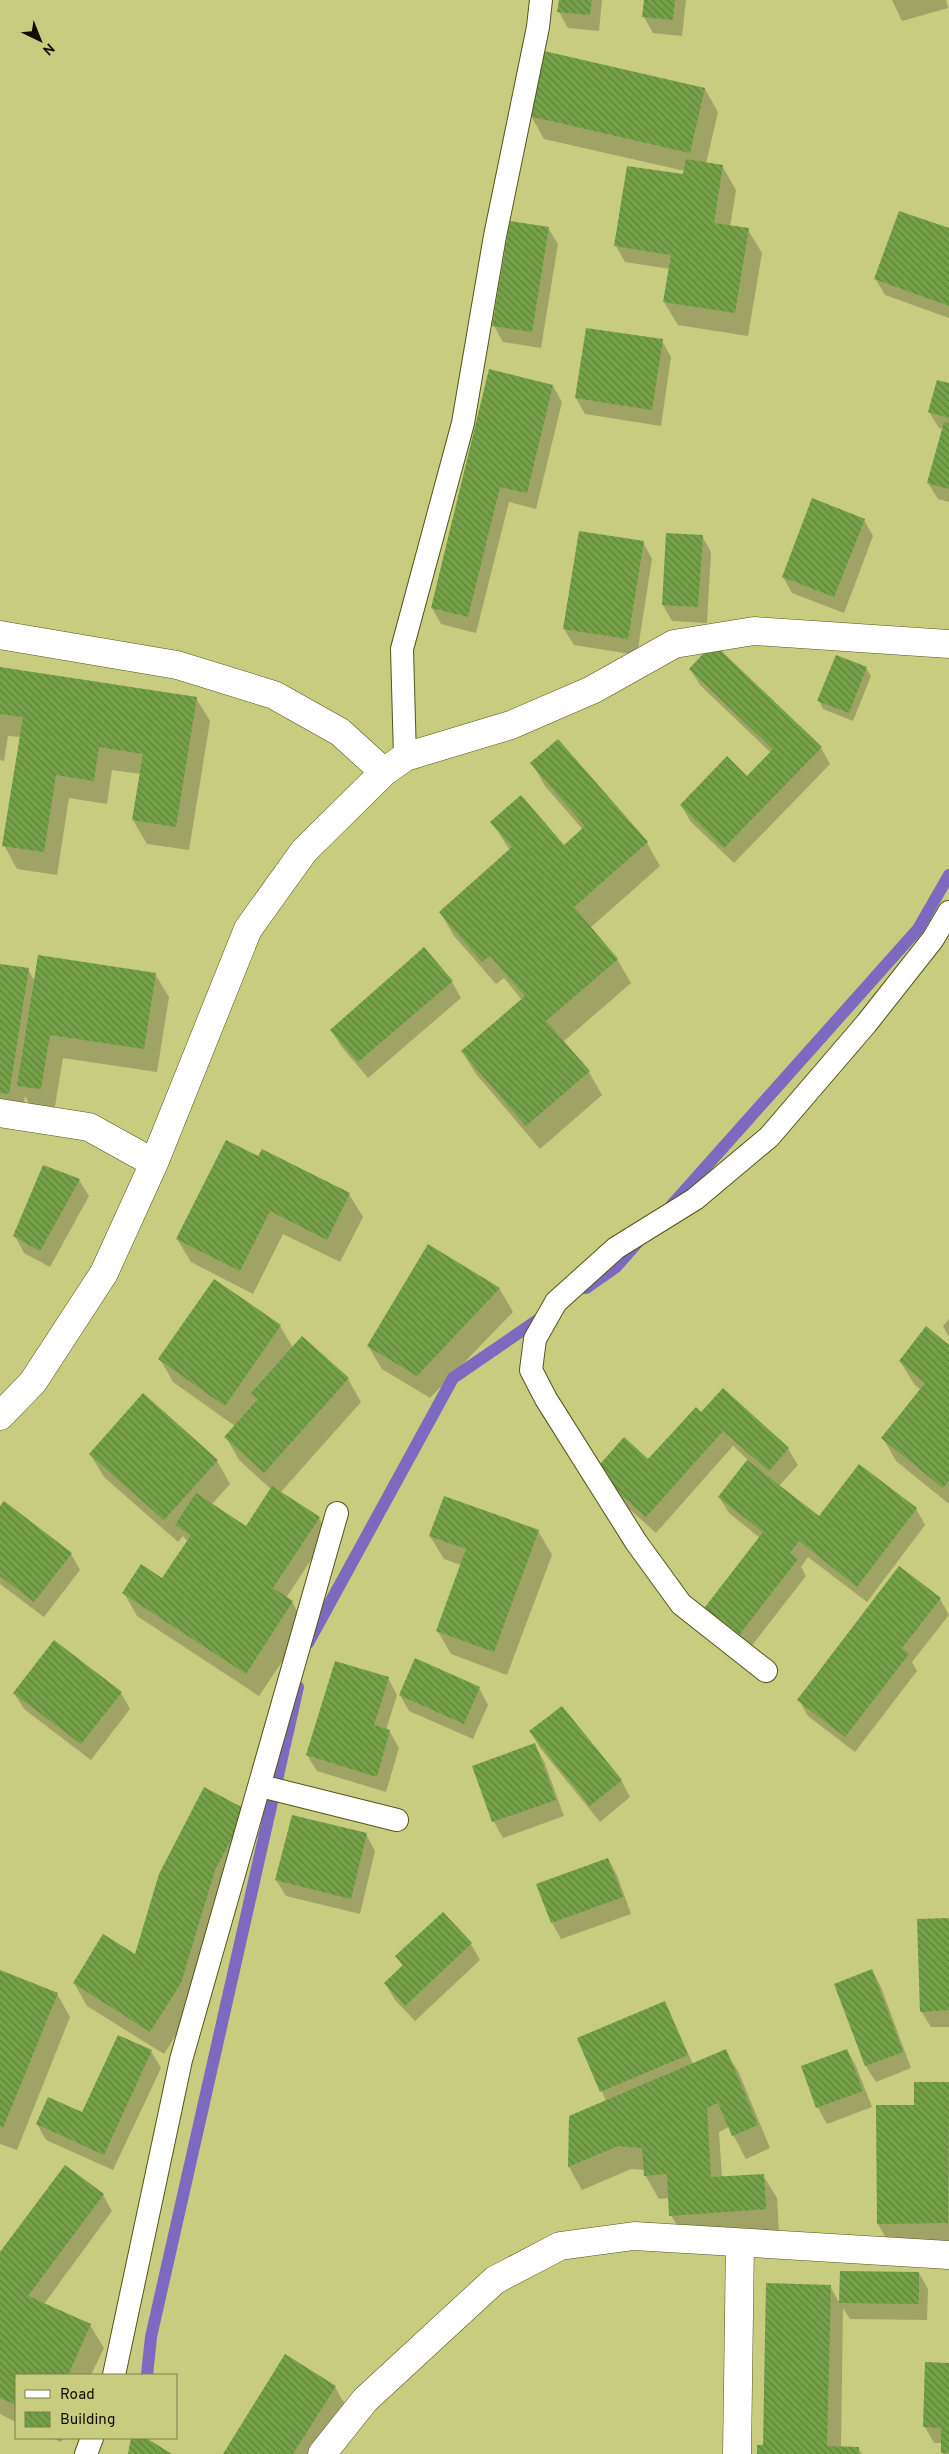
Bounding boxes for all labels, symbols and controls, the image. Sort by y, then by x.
north arrow [15,15,65,65]
text: N [38,39,57,58]
legend [15,2374,178,2439]
text: Road [60,2386,95,2405]
text: Building [60,2411,115,2430]

